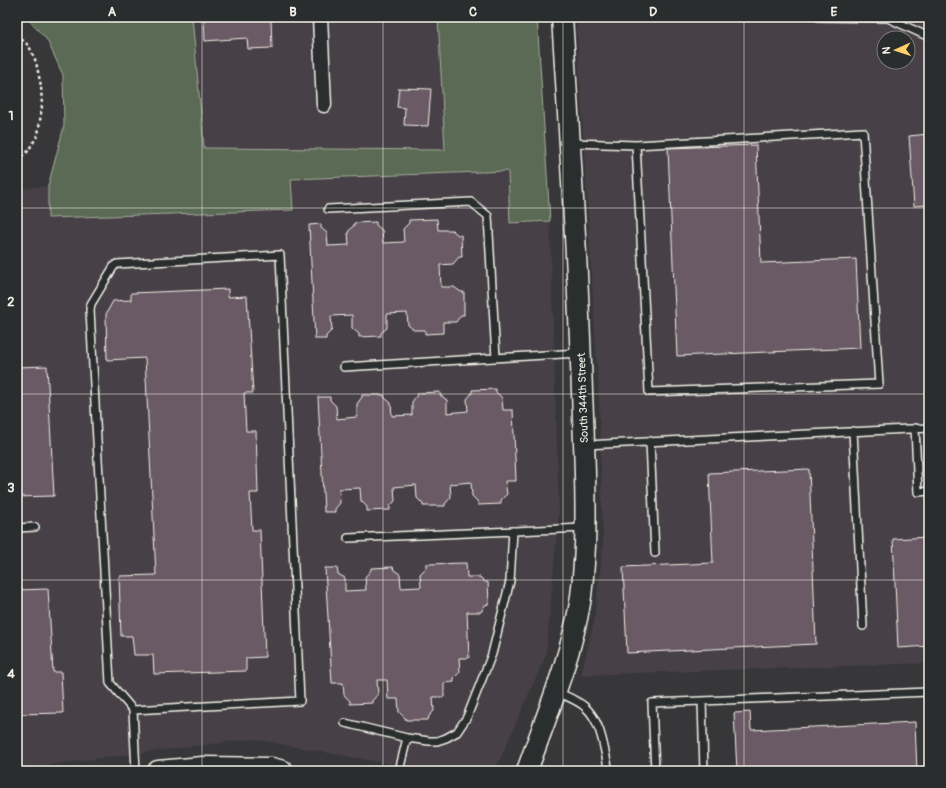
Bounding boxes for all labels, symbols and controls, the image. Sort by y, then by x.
text: A [108,4,117,20]
text: B [289,4,297,20]
text: C [469,4,477,20]
text: D [649,4,657,20]
text: E [831,4,838,20]
north arrow [876,30,916,70]
text: N [880,46,893,55]
text: 1 [8,108,14,124]
text: 2 [7,294,15,310]
street label: South 344th Street [575,352,591,443]
text: 3 [7,480,15,496]
text: 4 [7,666,15,682]

